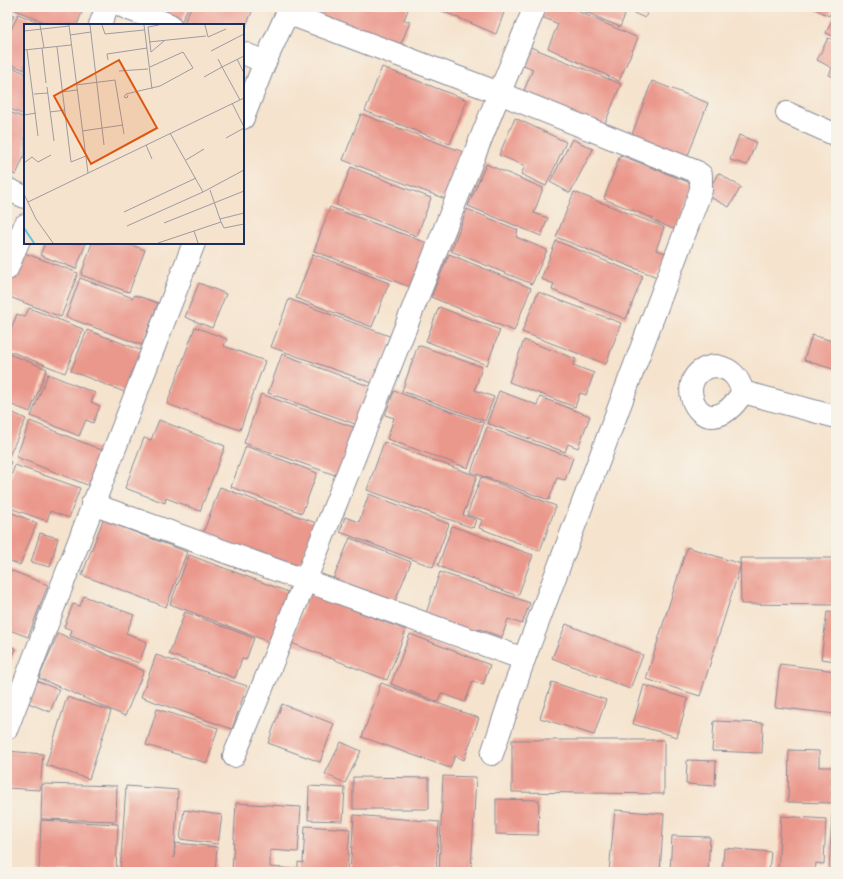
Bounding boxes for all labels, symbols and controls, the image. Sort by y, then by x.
inset map [24,24,244,244]

